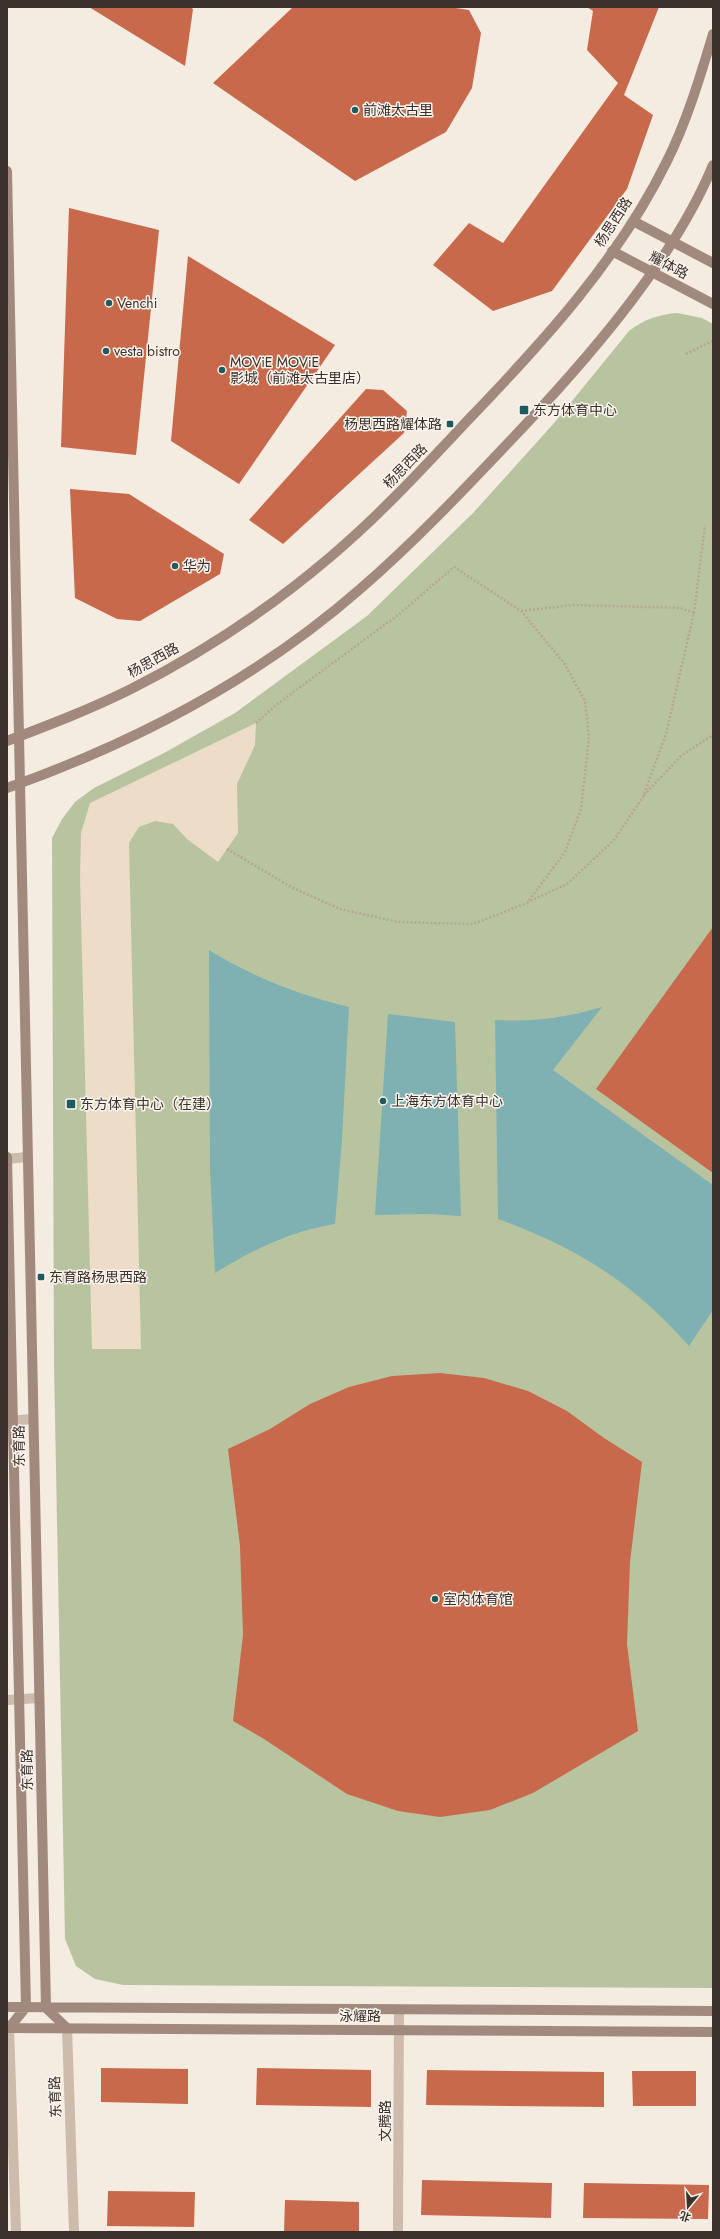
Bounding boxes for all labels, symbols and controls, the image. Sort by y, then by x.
place label: 前滩太古里 [363,100,433,120]
marker: 前滩太古里 [350,105,360,115]
street label: 杨思西路 [589,193,637,251]
street label: 耀体路 [646,246,692,284]
place label: Venchi [117,293,157,313]
marker: Venchi [104,298,114,308]
place label: vesta bistro [114,341,180,361]
marker: vesta bistro [101,346,111,356]
place label: MOViE MOViE 影城（前滩太古里店） [230,352,370,388]
marker: MOViE MOViE 影城（前滩太古里店） [217,365,227,375]
place label: 东方体育中心 [533,400,617,420]
marker: 东方体育中心 [518,404,530,416]
place label: 杨思西路耀体路 [344,414,442,434]
marker: 杨思西路耀体路 [445,419,455,429]
street label: 杨思西路 [378,439,432,493]
place label: 华为 [183,556,211,576]
marker: 华为 [170,561,180,571]
street label: 杨思西路 [124,638,182,682]
place label: 上海东方体育中心 [391,1091,503,1111]
place label: 东方体育中心（在建） [80,1094,220,1114]
marker: 上海东方体育中心 [378,1096,388,1106]
marker: 东方体育中心（在建） [65,1098,77,1110]
place label: 东育路杨思西路 [49,1267,147,1287]
marker: 东育路杨思西路 [36,1272,46,1282]
street label: 东育路 [9,1425,29,1467]
place label: 室内体育馆 [443,1589,513,1609]
marker: 室内体育馆 [430,1594,440,1604]
street label: 东育路 [17,1749,37,1791]
street label: 泳耀路 [339,2006,381,2026]
street label: 东育路 [44,2076,66,2118]
street label: 文腾路 [375,2100,395,2142]
north arrow [668,2187,708,2227]
text: 北 [677,2207,693,2226]

